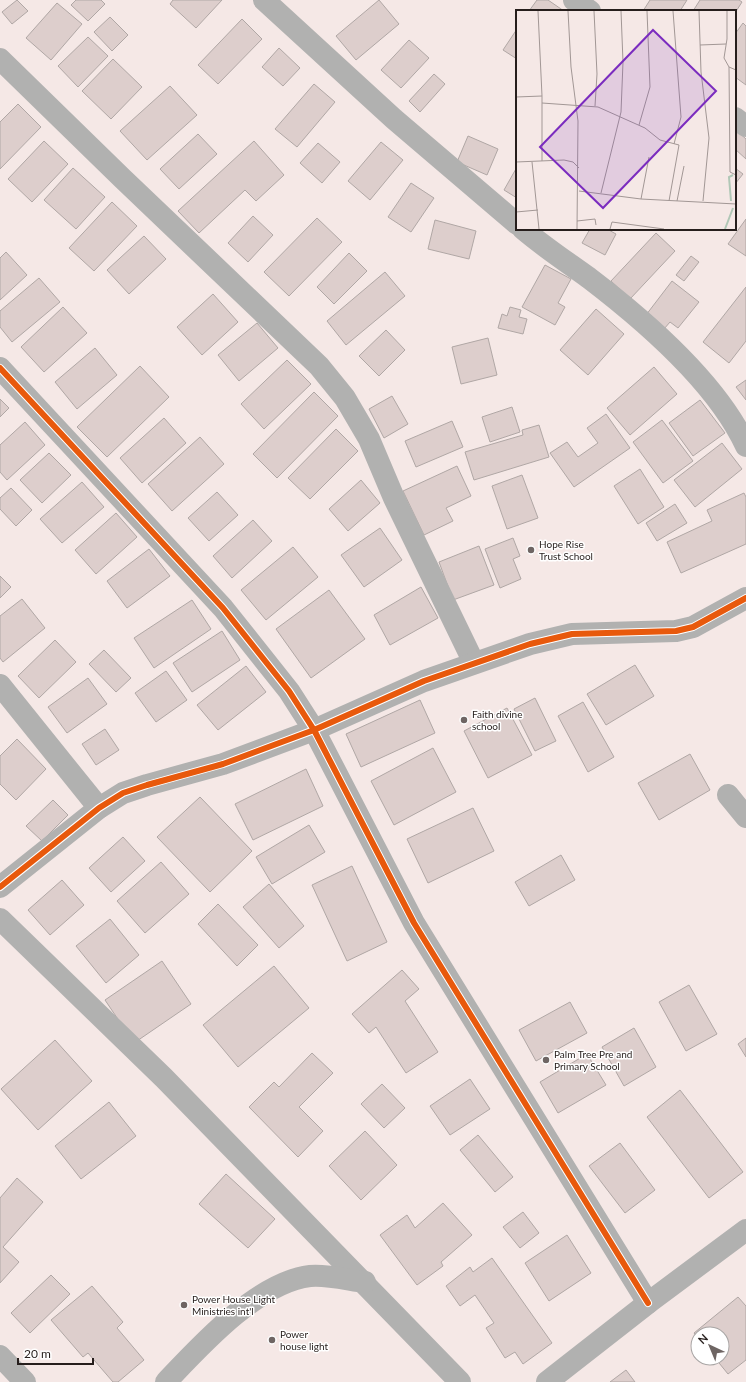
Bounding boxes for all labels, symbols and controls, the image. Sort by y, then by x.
inset map [516,10,736,230]
place label: Hope Rise Trust School [539,538,593,562]
marker: Hope Rise Trust School [526,545,536,555]
place label: Faith divine school [472,708,522,732]
marker: Faith divine school [459,715,469,725]
place label: Palm Tree Pre and Primary School [554,1048,632,1072]
marker: Palm Tree Pre and Primary School [541,1055,551,1065]
place label: Power House Light Ministries int'l [192,1293,276,1317]
marker: Power House Light Ministries int'l [179,1300,189,1310]
north arrow [690,1326,730,1366]
place label: Power house light [280,1328,328,1352]
text: N [695,1331,710,1346]
marker: Power house light [267,1335,277,1345]
scale bar [18,1340,93,1366]
text: 20 m [24,1346,51,1361]

